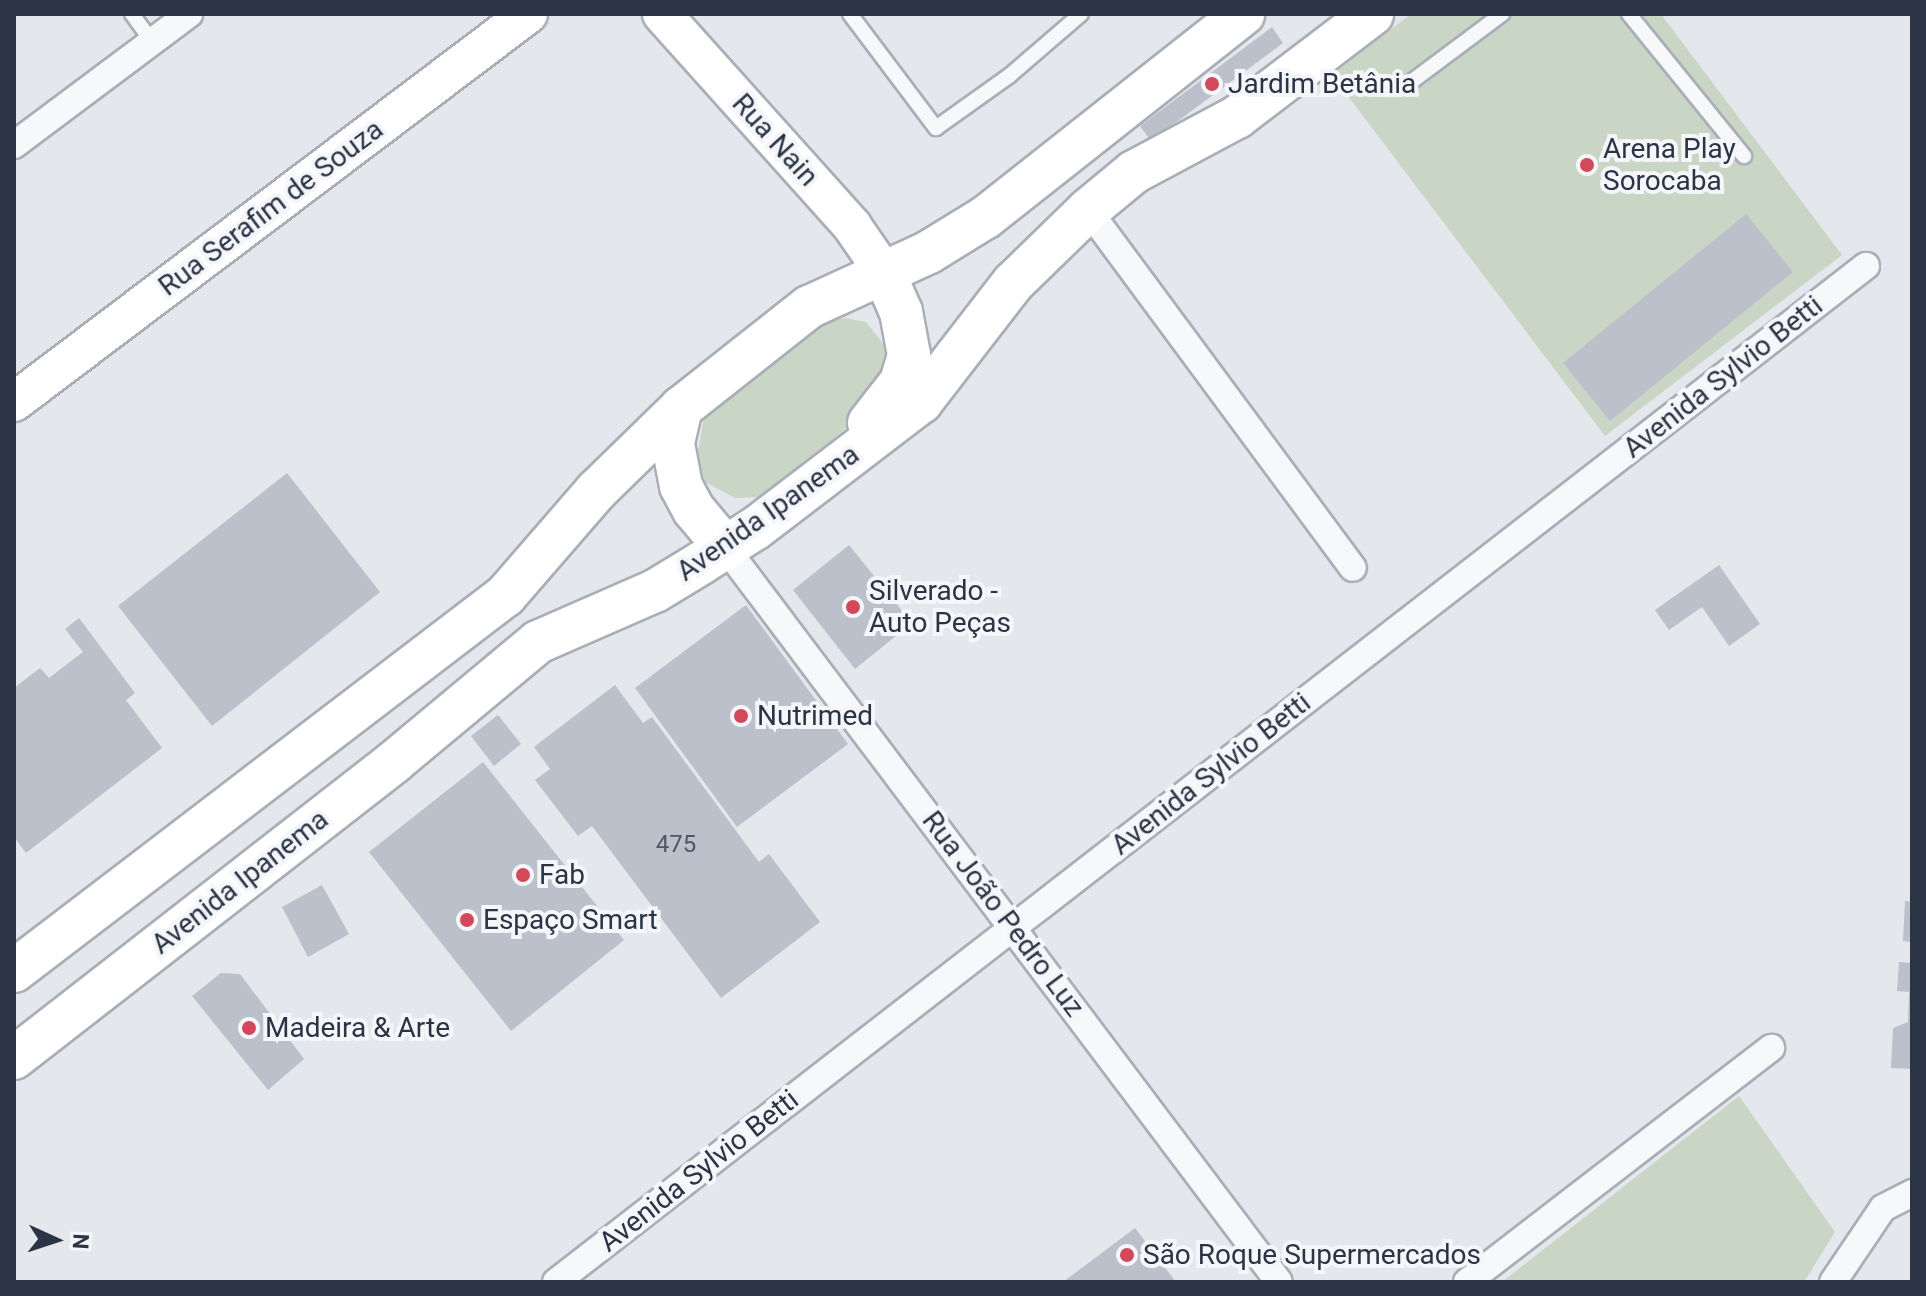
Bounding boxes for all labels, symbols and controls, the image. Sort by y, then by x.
place label: Jardim Betânia [1228,67,1416,101]
marker: Jardim Betânia [1203,75,1221,93]
street label: Rua Nain [725,87,825,193]
street label: Rua Serafim de Souza [152,113,390,303]
place label: Arena Play Sorocaba [1603,132,1736,198]
marker: Arena Play Sorocaba [1578,156,1596,174]
street label: Avenida Sylvio Betti [1617,289,1829,465]
street label: Avenida Ipanema [670,438,866,588]
place label: Silverado - Auto Peças [869,574,1011,640]
marker: Silverado - Auto Peças [844,598,862,616]
street label: Avenida Sylvio Betti [1105,686,1317,862]
place label: Nutrimed [757,699,873,733]
marker: Nutrimed [732,707,750,725]
street label: Avenida Ipanema [145,803,335,961]
street label: Rua João Pedro Luz [915,805,1091,1023]
house number: 475 [656,831,696,859]
place label: Fab [539,858,585,892]
marker: Fab [514,866,532,884]
place label: Espaço Smart [483,903,658,937]
marker: Espaço Smart [458,911,476,929]
place label: Madeira & Arte [265,1011,450,1045]
marker: Madeira & Arte [240,1019,258,1037]
street label: Avenida Sylvio Betti [593,1083,805,1259]
north arrow [16,1200,96,1280]
text: N [68,1233,93,1250]
place label: São Roque Supermercados [1143,1238,1481,1272]
marker: São Roque Supermercados [1118,1246,1136,1264]

